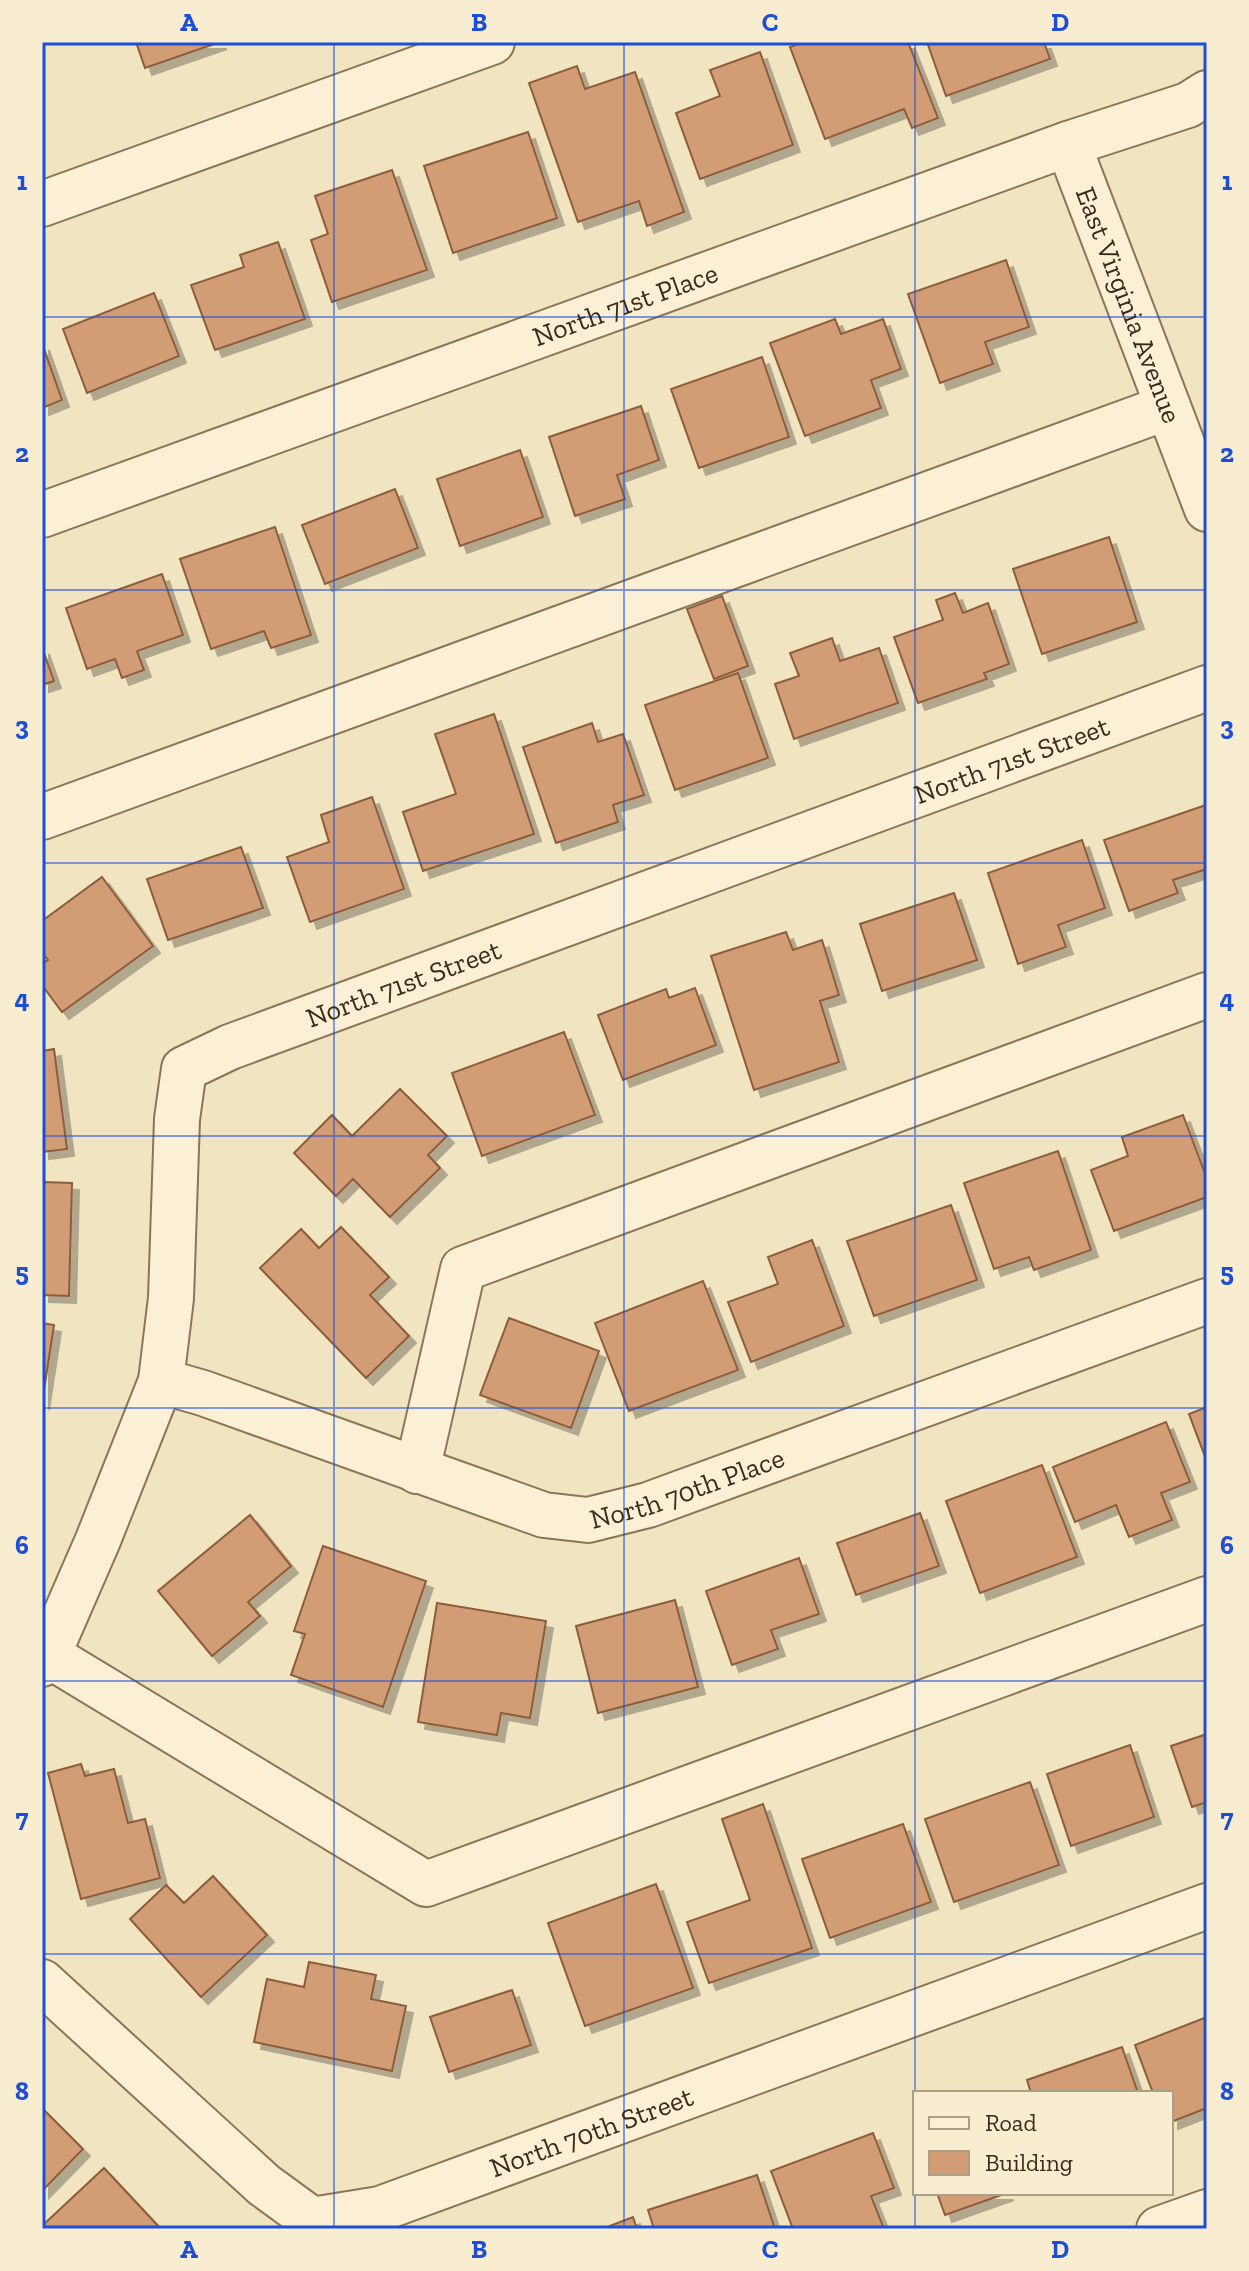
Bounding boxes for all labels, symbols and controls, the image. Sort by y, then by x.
text: A [180,6,198,38]
text: B [471,6,487,38]
text: C [762,6,778,38]
text: D [1051,6,1069,38]
text: 1 [17,165,28,197]
text: 1 [1222,165,1233,197]
street label: East Virginia Avenue [1069,182,1189,428]
street label: North 71st Place [528,256,722,353]
text: 2 [15,437,29,469]
text: 2 [1220,437,1234,469]
street label: North 71st Street [910,709,1114,811]
text: 3 [15,710,29,742]
text: 3 [1220,710,1234,742]
street label: North 71st Street [301,932,506,1034]
text: 4 [15,983,30,1015]
text: 4 [1220,983,1235,1015]
text: 5 [15,1256,29,1288]
text: 5 [1220,1256,1234,1288]
street label: North 70th Place [586,1440,788,1535]
text: 6 [15,1529,29,1561]
text: 6 [1220,1529,1234,1561]
text: 7 [16,1802,29,1834]
text: 7 [1221,1802,1234,1834]
text: 8 [15,2075,29,2107]
text: 8 [1220,2075,1234,2107]
street label: North 70th Street [485,2079,698,2184]
legend [913,2091,1173,2195]
text: Road [985,2108,1037,2137]
text: Building [985,2148,1073,2177]
text: A [180,2233,198,2265]
text: B [471,2233,487,2265]
text: C [762,2233,778,2265]
text: D [1051,2233,1069,2265]

